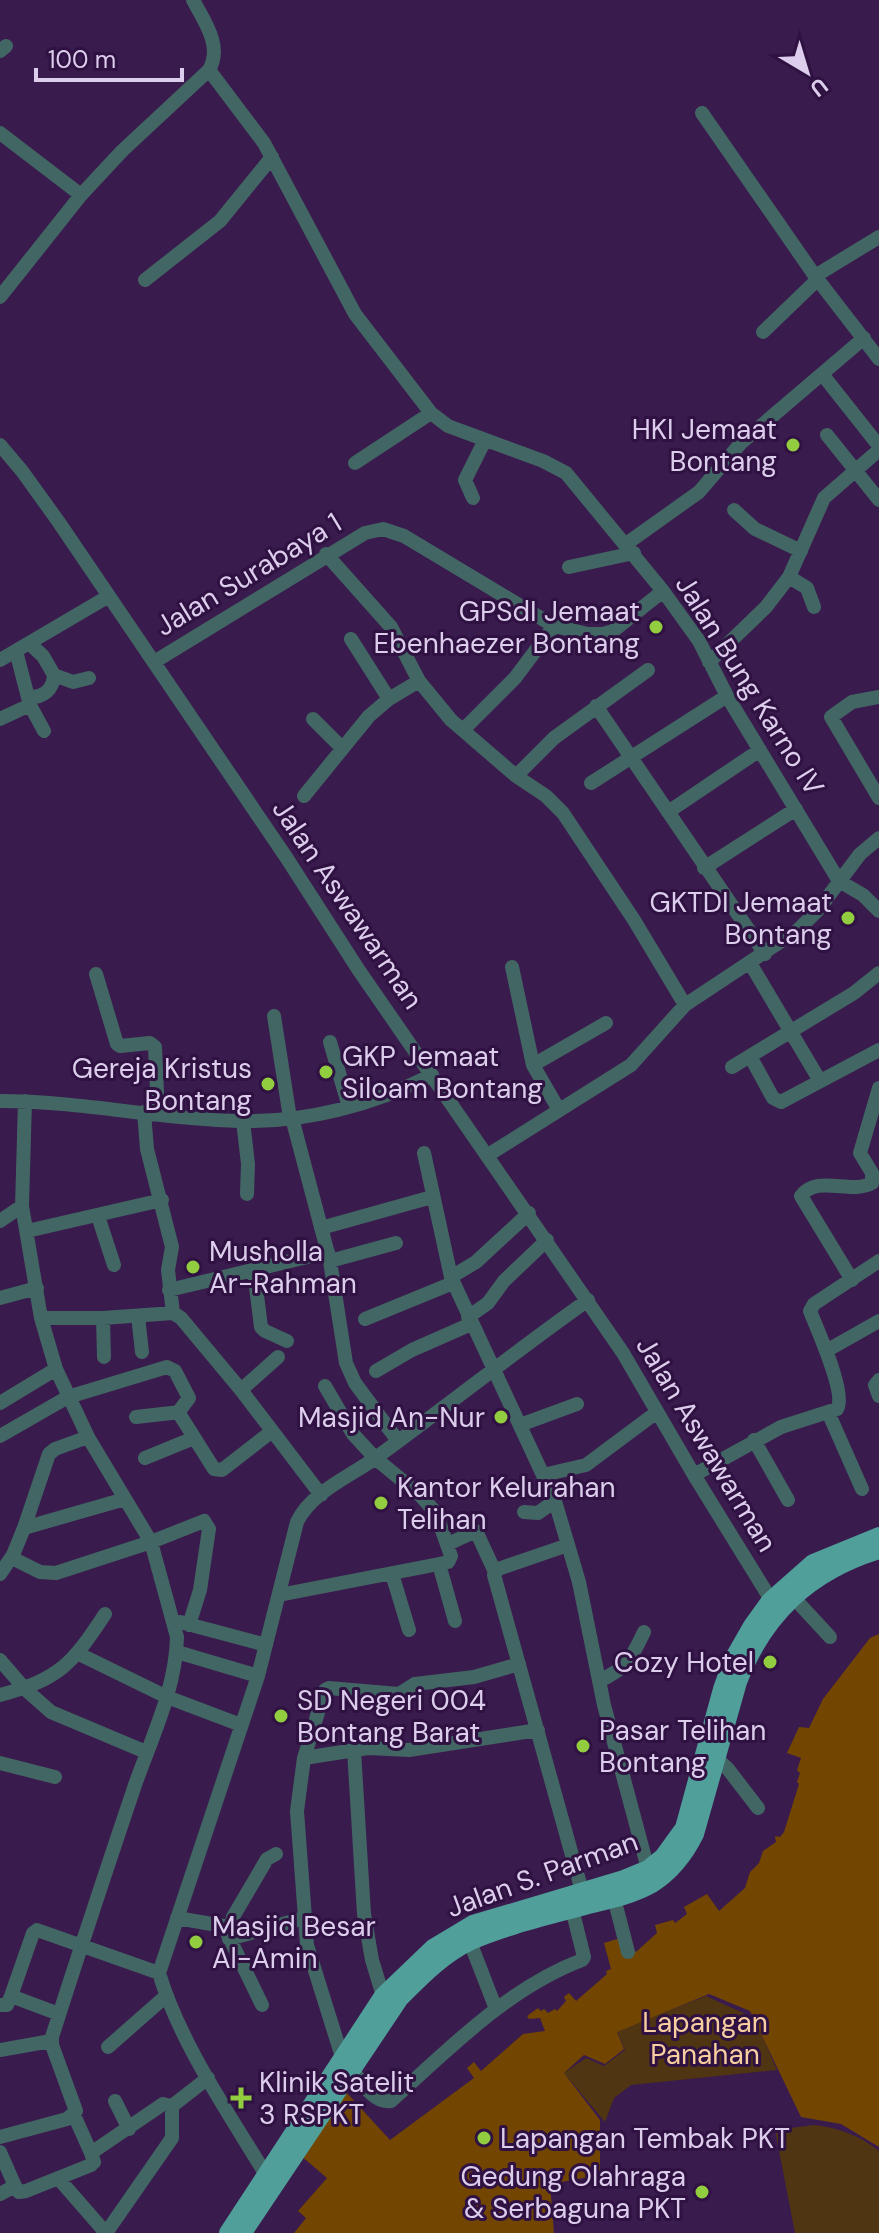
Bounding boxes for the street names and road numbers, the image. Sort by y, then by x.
street label: Jalan Surabaya 1 [148,504,348,645]
street label: Jalan Bung Karno IV [667,568,832,803]
street label: Jalan Aswawarman [264,792,431,1016]
street label: Jalan Aswawarman [628,1330,785,1559]
street label: Jalan S. Parman [441,1823,643,1926]

